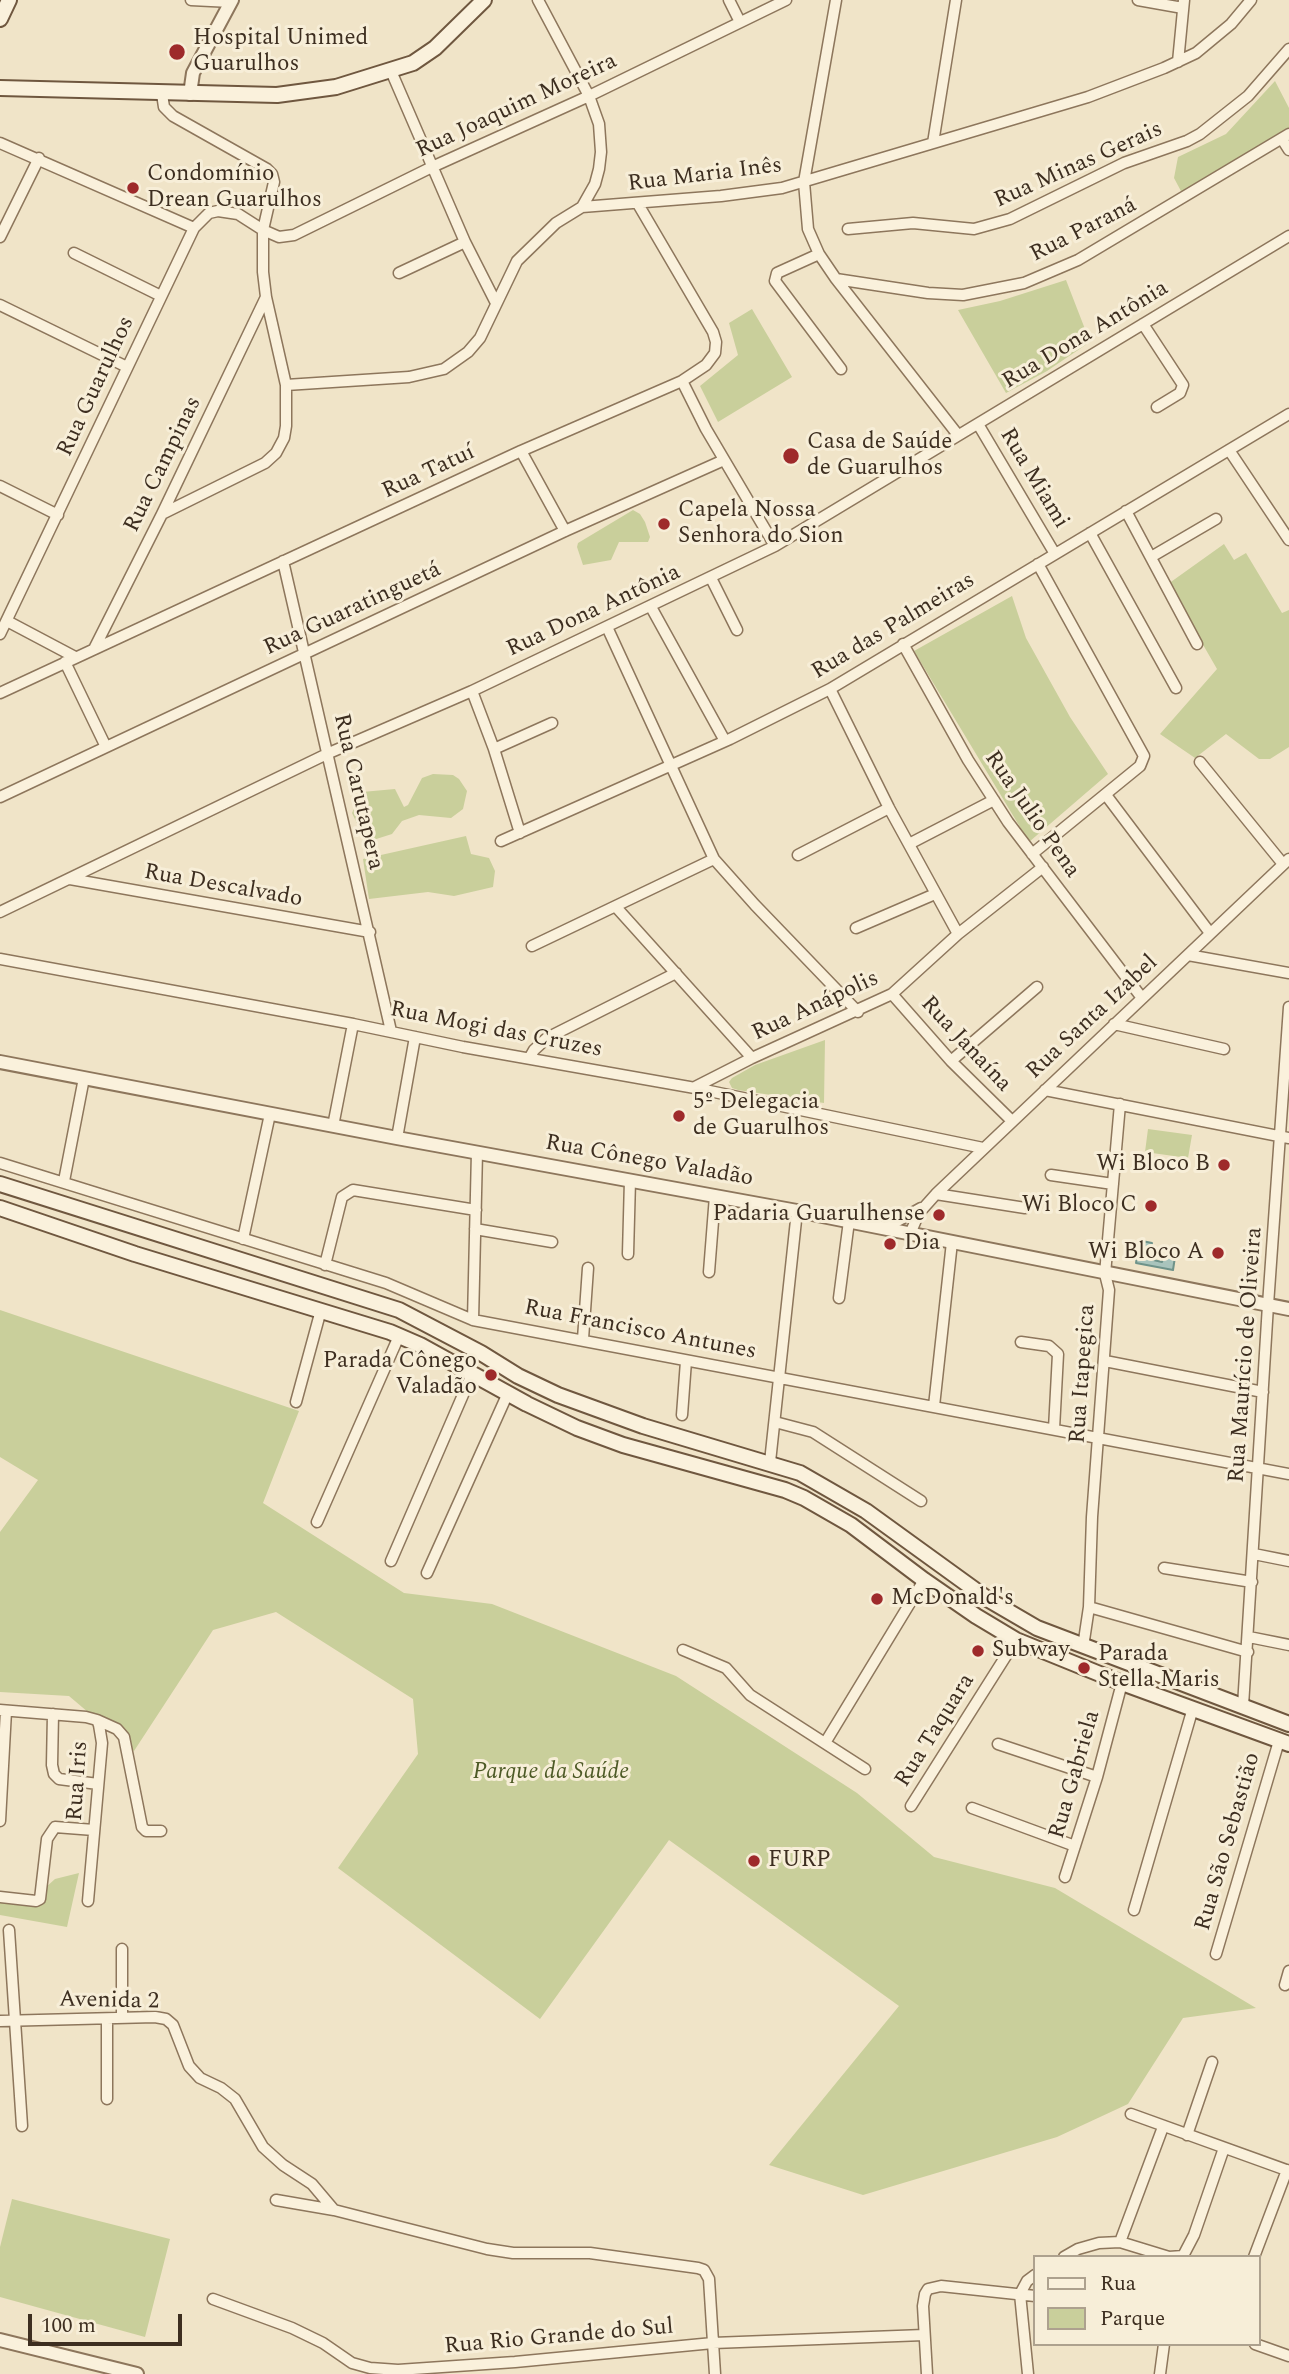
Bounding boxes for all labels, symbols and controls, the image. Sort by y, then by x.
place label: Hospital Unimed Guarulhos [193,25,368,79]
marker: Hospital Unimed Guarulhos [167,42,187,62]
street label: Rua Joaquim Moreira [412,48,622,166]
street label: Rua Minas Gerais [991,117,1167,215]
street label: Rua Maria Inês [626,153,784,199]
place label: Condomínio Drean Guarulhos [147,161,322,215]
marker: Condomínio Drean Guarulhos [125,180,141,196]
street label: Rua Paraná [1026,192,1142,270]
street label: Rua Dona Antônia [998,276,1174,396]
street label: Rua Guarulhos [52,313,142,461]
street label: Rua Campinas [119,393,209,537]
street label: Rua Miami [992,424,1074,534]
place label: Casa de Saúde de Guarulhos [807,429,952,483]
street label: Rua Tatuí [378,440,480,506]
marker: Casa de Saúde de Guarulhos [781,446,801,466]
place label: Capela Nossa Senhora do Sion [678,497,844,551]
marker: Capela Nossa Senhora do Sion [656,516,672,532]
street label: Rua Guaratinguetá [260,557,446,663]
street label: Rua Dona Antônia [503,560,685,664]
street label: Rua das Palmeiras [807,567,981,687]
street label: Rua Carutapera [326,711,388,873]
street label: Rua Julio Pena [977,746,1085,884]
street label: Rua Descalvado [142,859,304,915]
street label: Rua Santa Izabel [1022,950,1164,1086]
street label: Rua Anápolis [748,966,884,1048]
street label: Rua Janaína [914,991,1016,1099]
street label: Rua Mogi das Cruzes [388,997,604,1065]
place label: 5º Delegacia de Guarulhos [693,1089,829,1143]
marker: 5º Delegacia de Guarulhos [671,1108,687,1124]
street label: Rua Cônego Valadão [543,1130,755,1194]
place label: Wi Bloco B [1096,1151,1210,1179]
marker: Wi Bloco B [1216,1157,1232,1173]
place label: Wi Bloco C [1022,1192,1137,1220]
marker: Wi Bloco C [1143,1198,1159,1214]
place label: Padaria Guarulhense [713,1201,925,1229]
marker: Padaria Guarulhense [931,1207,947,1223]
street label: Rua Maurício de Oliveira [1224,1226,1270,1484]
place label: Dia [904,1230,940,1258]
marker: Dia [882,1236,898,1252]
place label: Wi Bloco A [1088,1239,1204,1267]
marker: Wi Bloco A [1210,1245,1226,1261]
street label: Rua Francisco Antunes [522,1295,758,1367]
street label: Rua Itapegica [1065,1303,1103,1445]
place label: Parada Cônego Valadão [323,1348,477,1402]
marker: Parada Cônego Valadão [483,1367,499,1383]
place label: McDonald's [891,1585,1014,1613]
marker: McDonald's [869,1591,885,1607]
place label: Subway [992,1637,1069,1665]
place label: Parada Stella Maris [1098,1641,1220,1695]
marker: Subway [970,1643,986,1659]
marker: Parada Stella Maris [1076,1660,1092,1676]
street label: Rua Taquara [890,1669,982,1793]
street label: Rua Gabriela [1045,1708,1107,1842]
street label: Rua Iris [62,1740,96,1822]
street label: Rua São Sebastião [1190,1750,1268,1934]
park label: Parque da Saúde [473,1759,629,1787]
place label: FURP [768,1847,831,1875]
marker: FURP [746,1853,762,1869]
street label: Avenida 2 [59,1987,159,2017]
legend [1034,2255,1261,2346]
text: Rua [1100,2268,1136,2300]
scale bar [32,2300,186,2344]
text: Parque [1100,2303,1165,2335]
text: 100 m [41,2310,96,2342]
street label: Rua Rio Grande do Sul [443,2314,675,2362]

